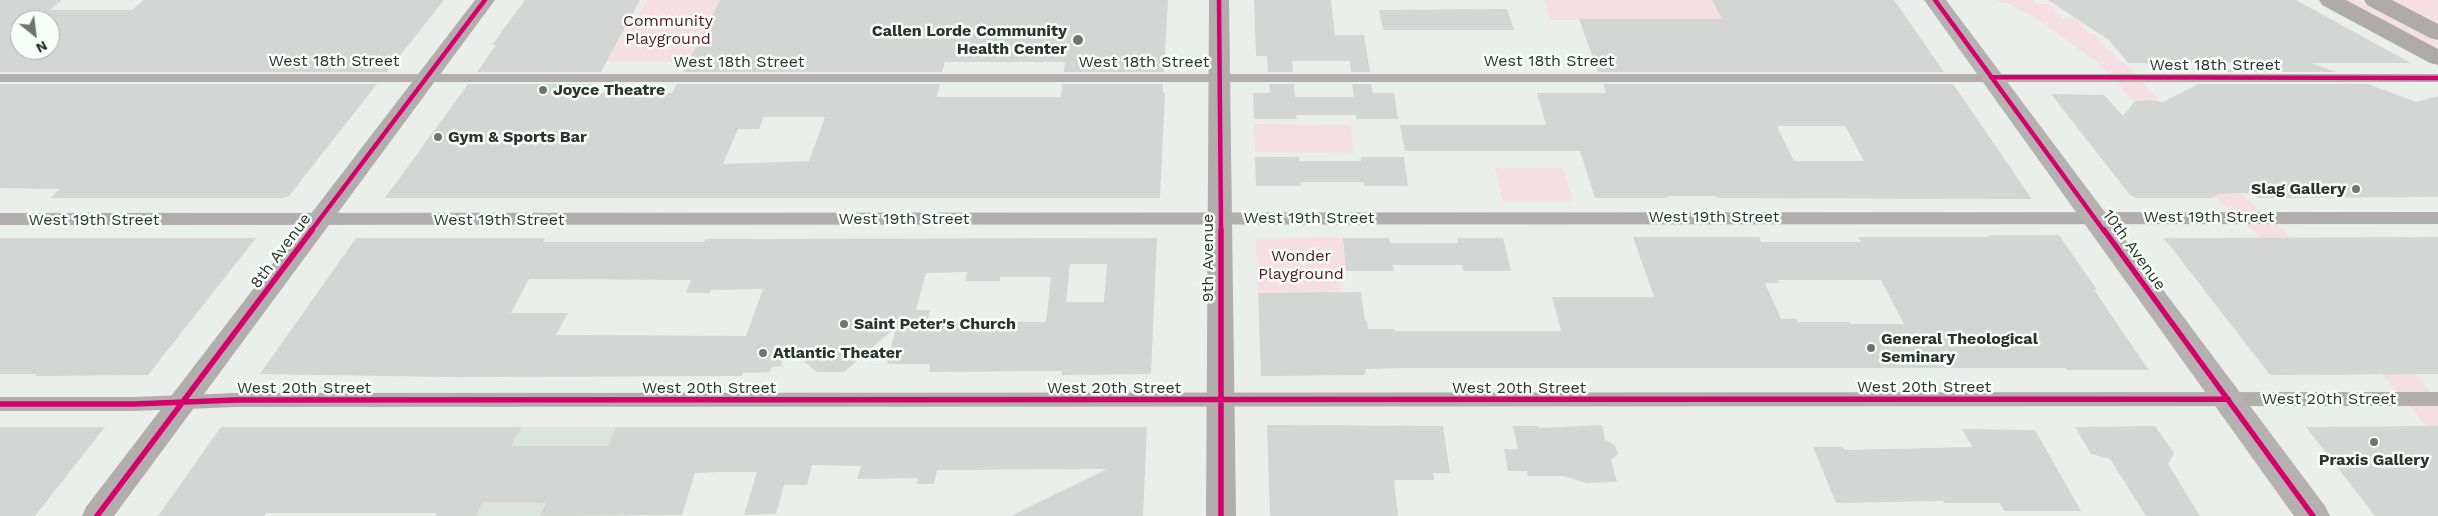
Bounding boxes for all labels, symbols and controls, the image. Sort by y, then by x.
north arrow [10,10,60,60]
park label: Community Playground [623,11,713,49]
place label: Callen Lorde Community Health Center [872,21,1067,59]
marker: Callen Lorde Community Health Center [1071,33,1085,47]
text: N [33,38,50,57]
street label: West 18th Street [269,51,399,71]
street label: West 18th Street [1484,51,1614,71]
street label: West 18th Street [674,52,804,72]
street label: West 18th Street [1079,52,1209,72]
street label: West 18th Street [2150,55,2280,75]
place label: Joyce Theatre [553,80,665,100]
marker: Joyce Theatre [537,84,549,96]
place label: Gym & Sports Bar [448,127,587,147]
marker: Gym & Sports Bar [432,131,444,143]
place label: Slag Gallery [2251,179,2346,199]
marker: Slag Gallery [2350,183,2362,195]
street label: 10th Avenue [2098,206,2170,294]
street label: West 19th Street [1649,207,1779,227]
street label: West 19th Street [2144,207,2274,227]
street label: West 19th Street [1244,208,1374,228]
street label: West 19th Street [839,209,969,229]
street label: West 19th Street [29,210,159,230]
street label: 8th Avenue [247,210,315,292]
street label: West 19th Street [434,210,564,230]
street label: 9th Avenue [1198,214,1218,302]
park label: Wonder Playground [1258,246,1344,284]
place label: Saint Peter's Church [854,314,1016,334]
marker: Saint Peter's Church [838,318,850,330]
place label: General Theological Seminary [1881,329,2038,367]
marker: General Theological Seminary [1865,342,1877,354]
place label: Atlantic Theater [773,343,902,363]
marker: Atlantic Theater [757,347,769,359]
street label: West 20th Street [1857,377,1991,397]
street label: West 20th Street [237,378,371,398]
street label: West 20th Street [642,378,776,398]
street label: West 20th Street [1047,378,1181,398]
street label: West 20th Street [1452,378,1586,398]
street label: West 20th Street [2262,389,2396,409]
marker: Praxis Gallery [2368,436,2380,448]
place label: Praxis Gallery [2319,450,2429,470]

